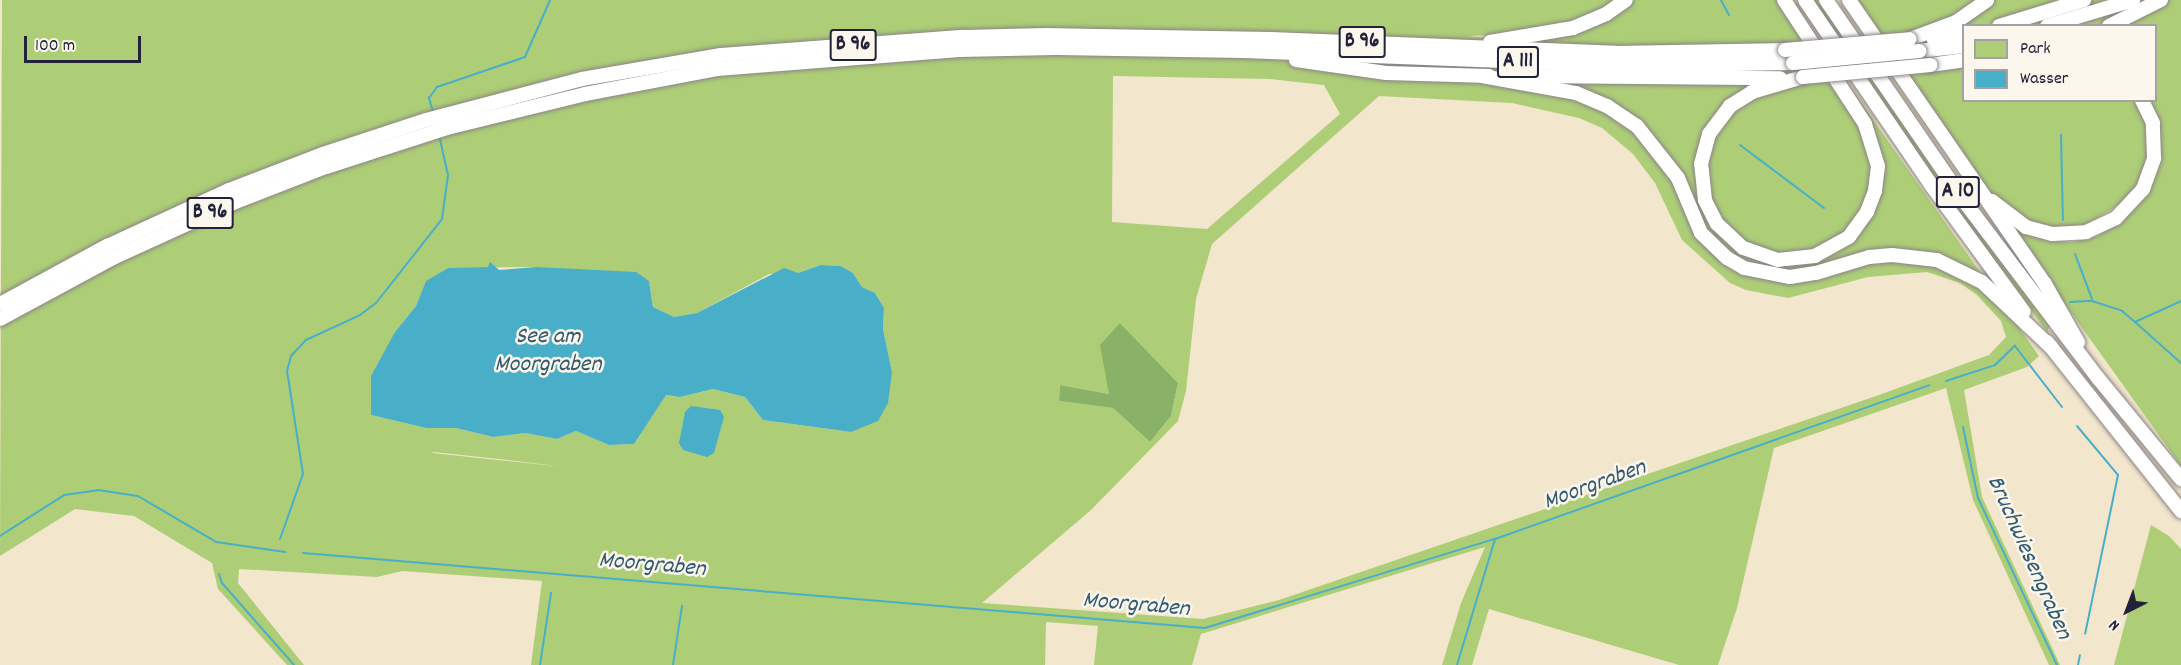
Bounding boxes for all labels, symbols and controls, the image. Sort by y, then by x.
scale bar [27,24,144,62]
road number: B 96 [1338,24,1386,60]
legend [1962,24,2157,102]
road number: B 96 [829,27,877,63]
text: 100 m [35,34,75,59]
text: Park [2020,37,2051,62]
road number: A 111 [1496,44,1540,80]
text: Wasser [2020,67,2069,92]
road number: A 10 [1936,174,1980,210]
road number: B 96 [186,195,234,231]
water label: See am Moorgraben [494,324,602,380]
water label: Moorgraben [1540,454,1650,518]
water label: Bruchwiesengraben [1979,472,2077,644]
water label: Moorgraben [597,547,707,585]
north arrow [2097,581,2157,641]
water label: Moorgraben [1081,587,1191,625]
text: N [2104,614,2125,636]

